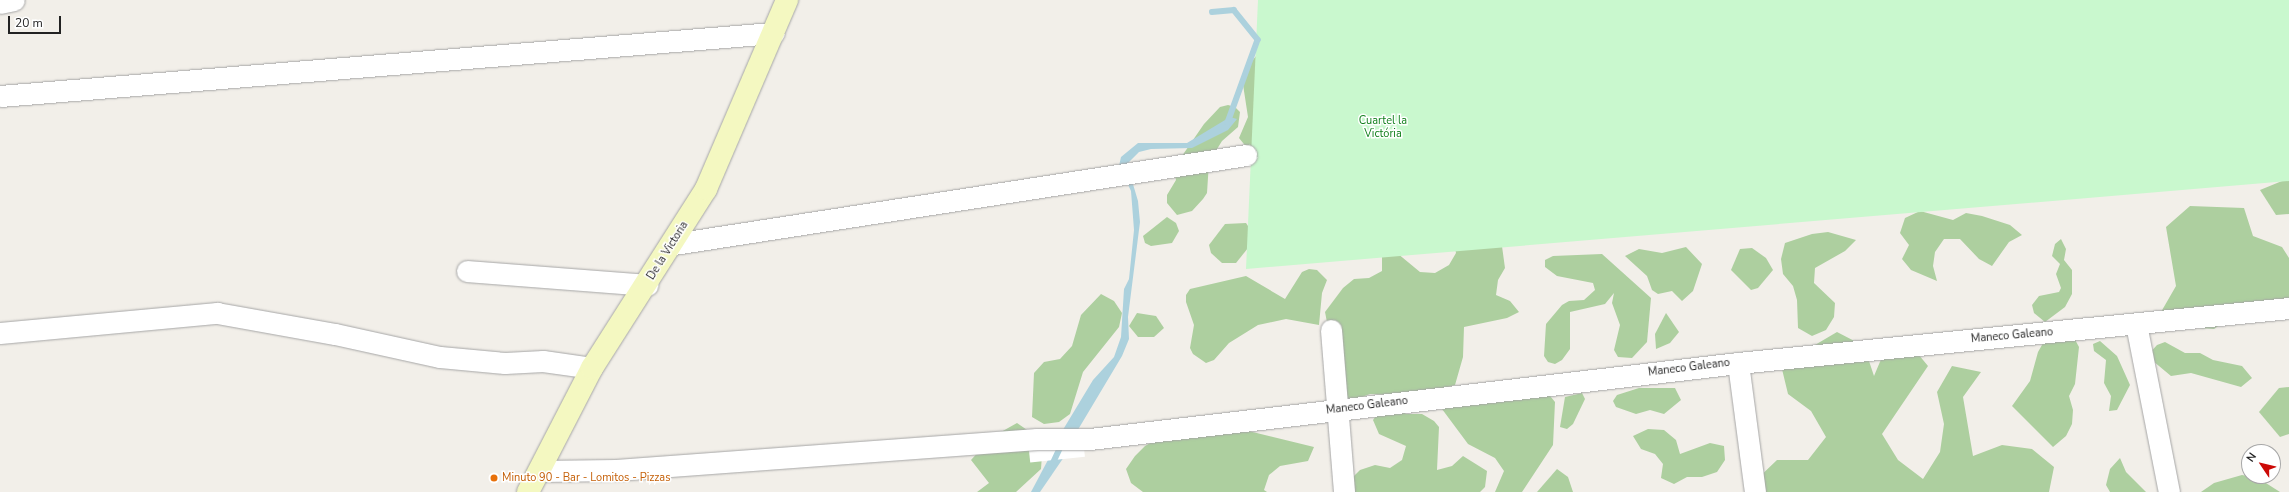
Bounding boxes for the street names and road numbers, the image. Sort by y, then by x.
street label: De la Victoria [645,219,691,283]
street label: Maneco Galeano [1970,326,2054,346]
street label: Maneco Galeano [1647,356,1731,380]
street label: Maneco Galeano [1325,394,1409,418]

